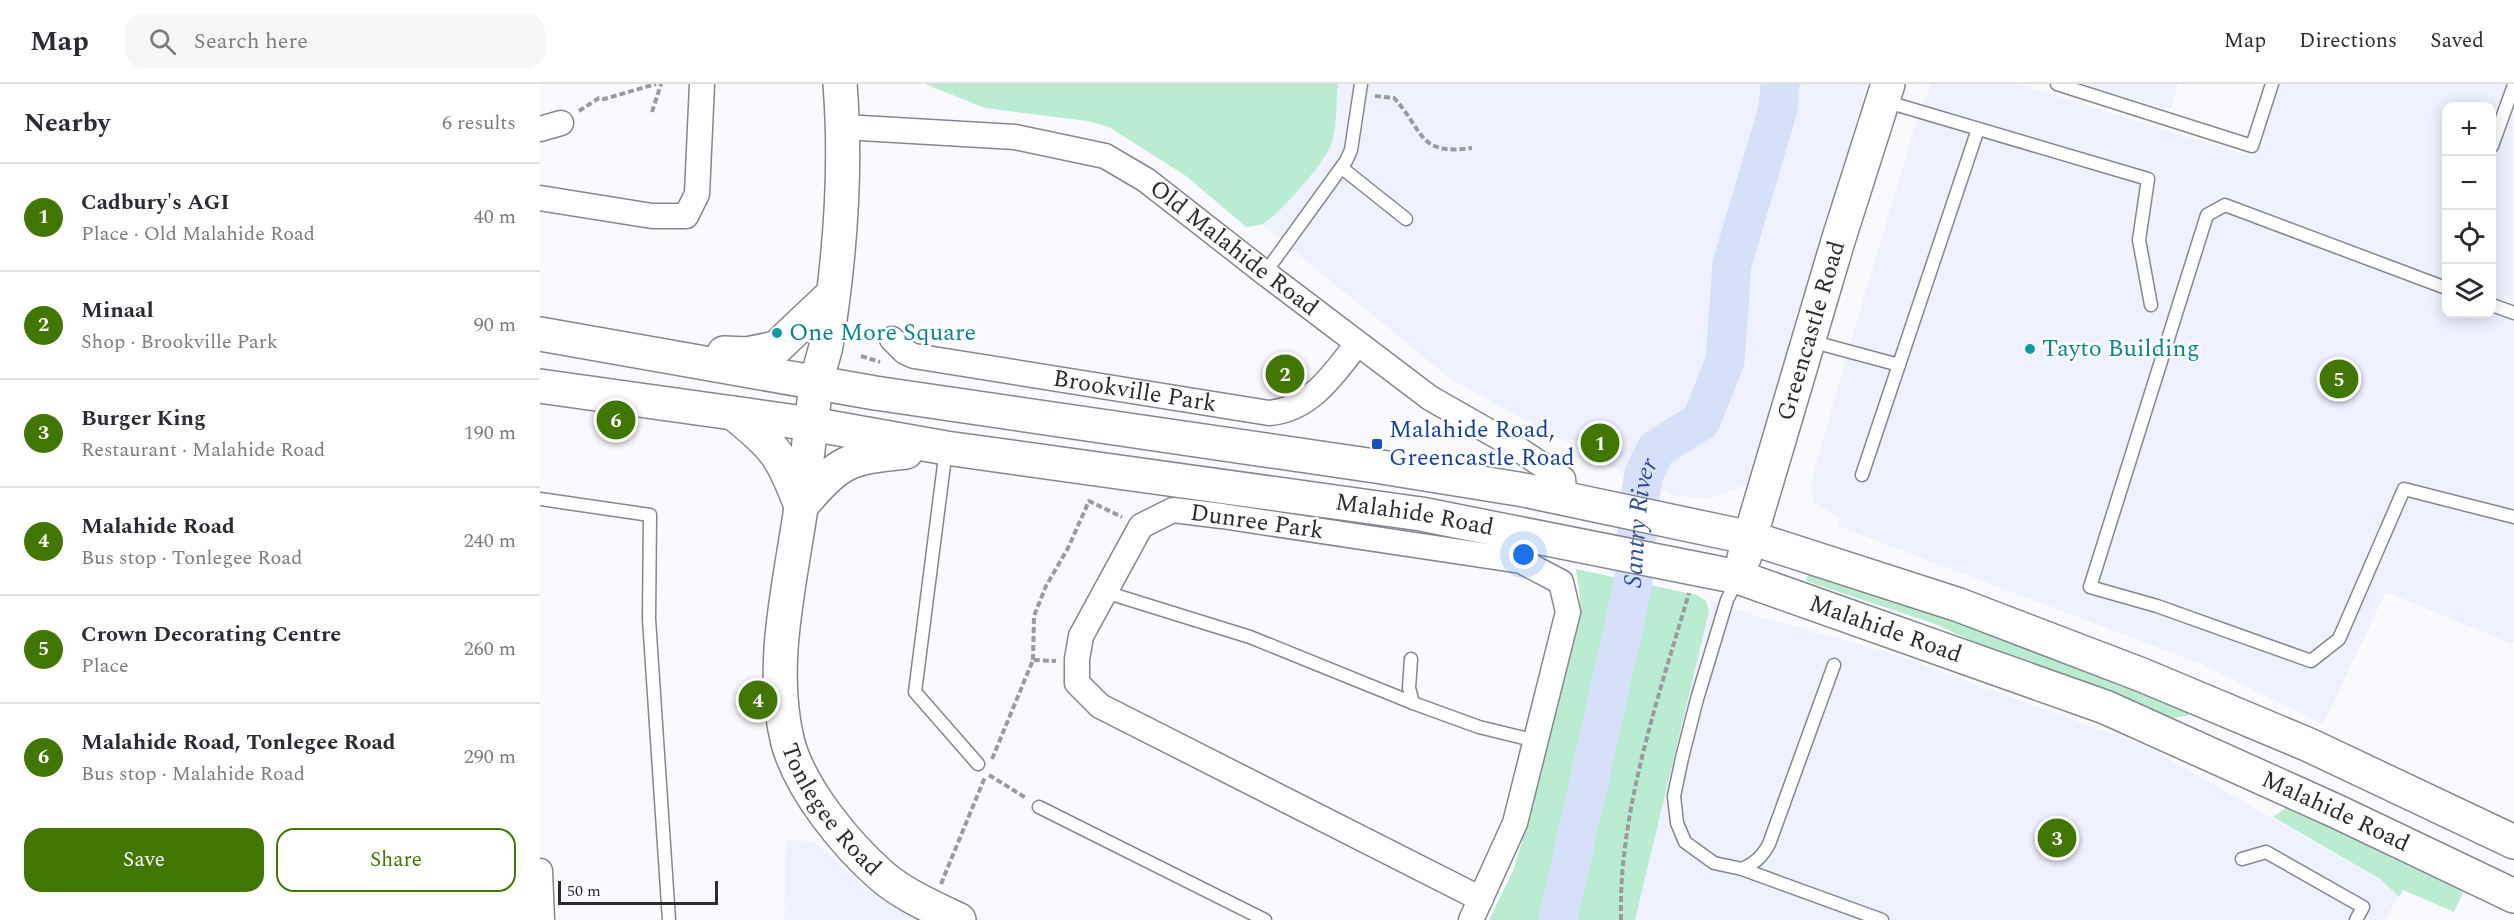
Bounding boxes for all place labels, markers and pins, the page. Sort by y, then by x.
place label: One More Square [789,315,976,351]
marker: One More Square [770,326,784,340]
place label: Tayto Building [2042,331,2200,367]
marker: Tayto Building [2023,342,2037,356]
pin: 2 [1266,352,1304,396]
pin: 5 [2320,356,2358,402]
pin: 6 [596,398,636,442]
place label: Malahide Road, Greencastle Road [1389,412,1575,476]
pin: 1 [1580,420,1620,466]
marker: Malahide Road, Greencastle Road [1370,437,1384,451]
pin: 4 [738,678,778,722]
pin: 3 [2038,816,2077,861]

